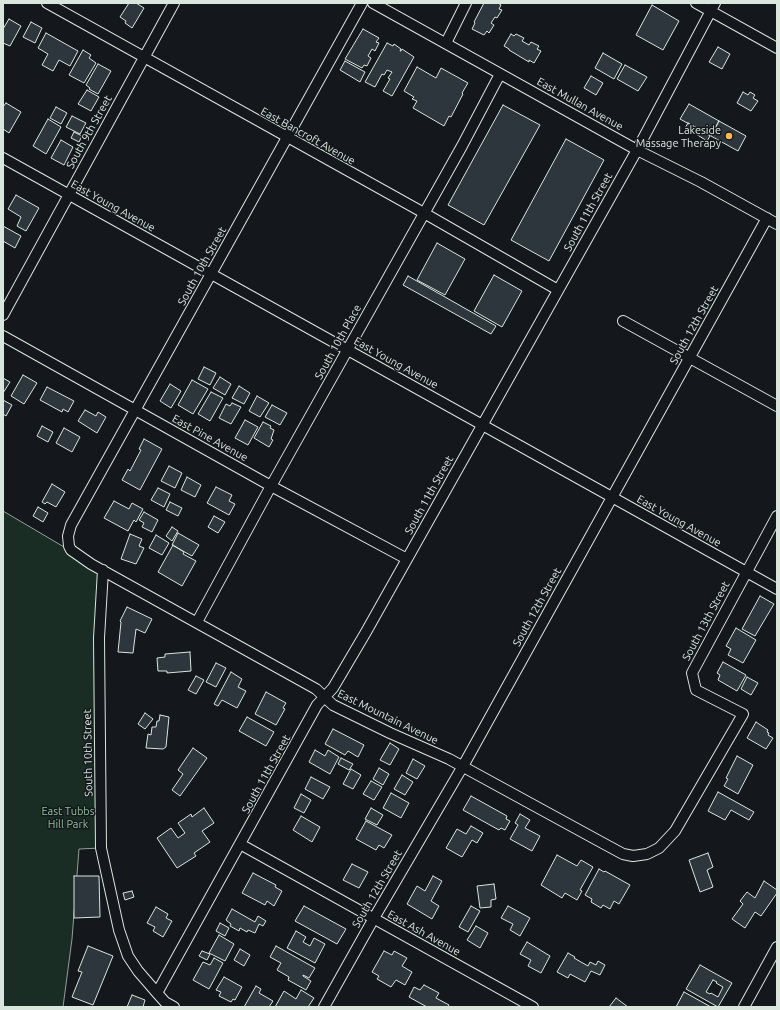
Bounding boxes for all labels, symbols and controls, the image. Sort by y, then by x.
street label: East Mullan Avenue [535,75,625,133]
street label: South 9th Street [63,93,115,171]
street label: East Bancroft Avenue [258,104,358,168]
place label: Lakeside Massage Therapy [636,123,721,149]
marker: Lakeside Massage Therapy [724,131,734,141]
street label: South 11th Street [561,170,615,254]
street label: East Young Avenue [69,177,157,235]
street label: South 10th Street [175,224,229,308]
street label: South 12th Street [667,283,721,367]
street label: South 10th Place [312,302,364,382]
street label: East Young Avenue [352,334,440,392]
street label: East Pine Avenue [170,412,250,464]
street label: South 11th Street [402,453,456,537]
street label: East Young Avenue [635,492,723,550]
street label: South 12th Street [510,565,564,649]
street label: South 13th Street [680,579,732,663]
street label: East Mountain Avenue [335,687,441,747]
street label: South 10th Street [81,709,95,797]
street label: South 11th Street [239,732,293,816]
park label: East Tubbs Hill Park [41,804,95,830]
street label: South 12th Street [349,848,405,930]
street label: East Ash Avenue [385,908,463,958]

